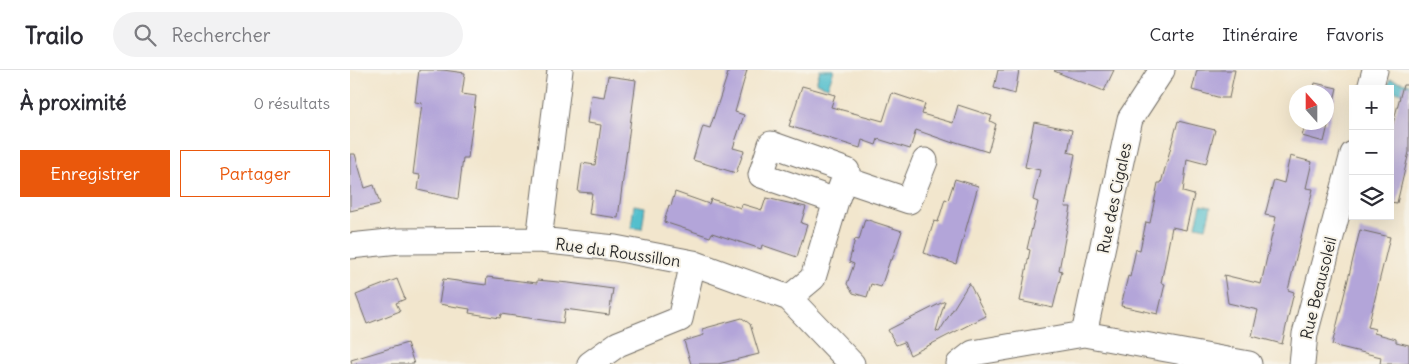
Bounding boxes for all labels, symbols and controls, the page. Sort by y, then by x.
search box [113,12,463,57]
text: Trailo [25,20,83,50]
icon: search [131,21,159,49]
text: Rechercher [171,23,270,47]
text: Carte [1149,23,1194,46]
text: Itinéraire [1222,23,1298,46]
text: Favoris [1326,23,1384,46]
north arrow [1289,85,1334,130]
map controls [1349,85,1394,220]
button: + [1349,85,1394,130]
text: À proximité [20,89,127,116]
text: 0 résultats [254,93,330,113]
button: − [1349,130,1394,175]
street label: Rue des Cigales [1093,141,1135,255]
button: Enregistrer [20,150,170,197]
button: Partager [180,150,330,197]
button: layers [1349,175,1394,220]
street label: Rue du Roussillon [554,233,682,271]
street label: Rue Beausoleil [1296,235,1340,341]

